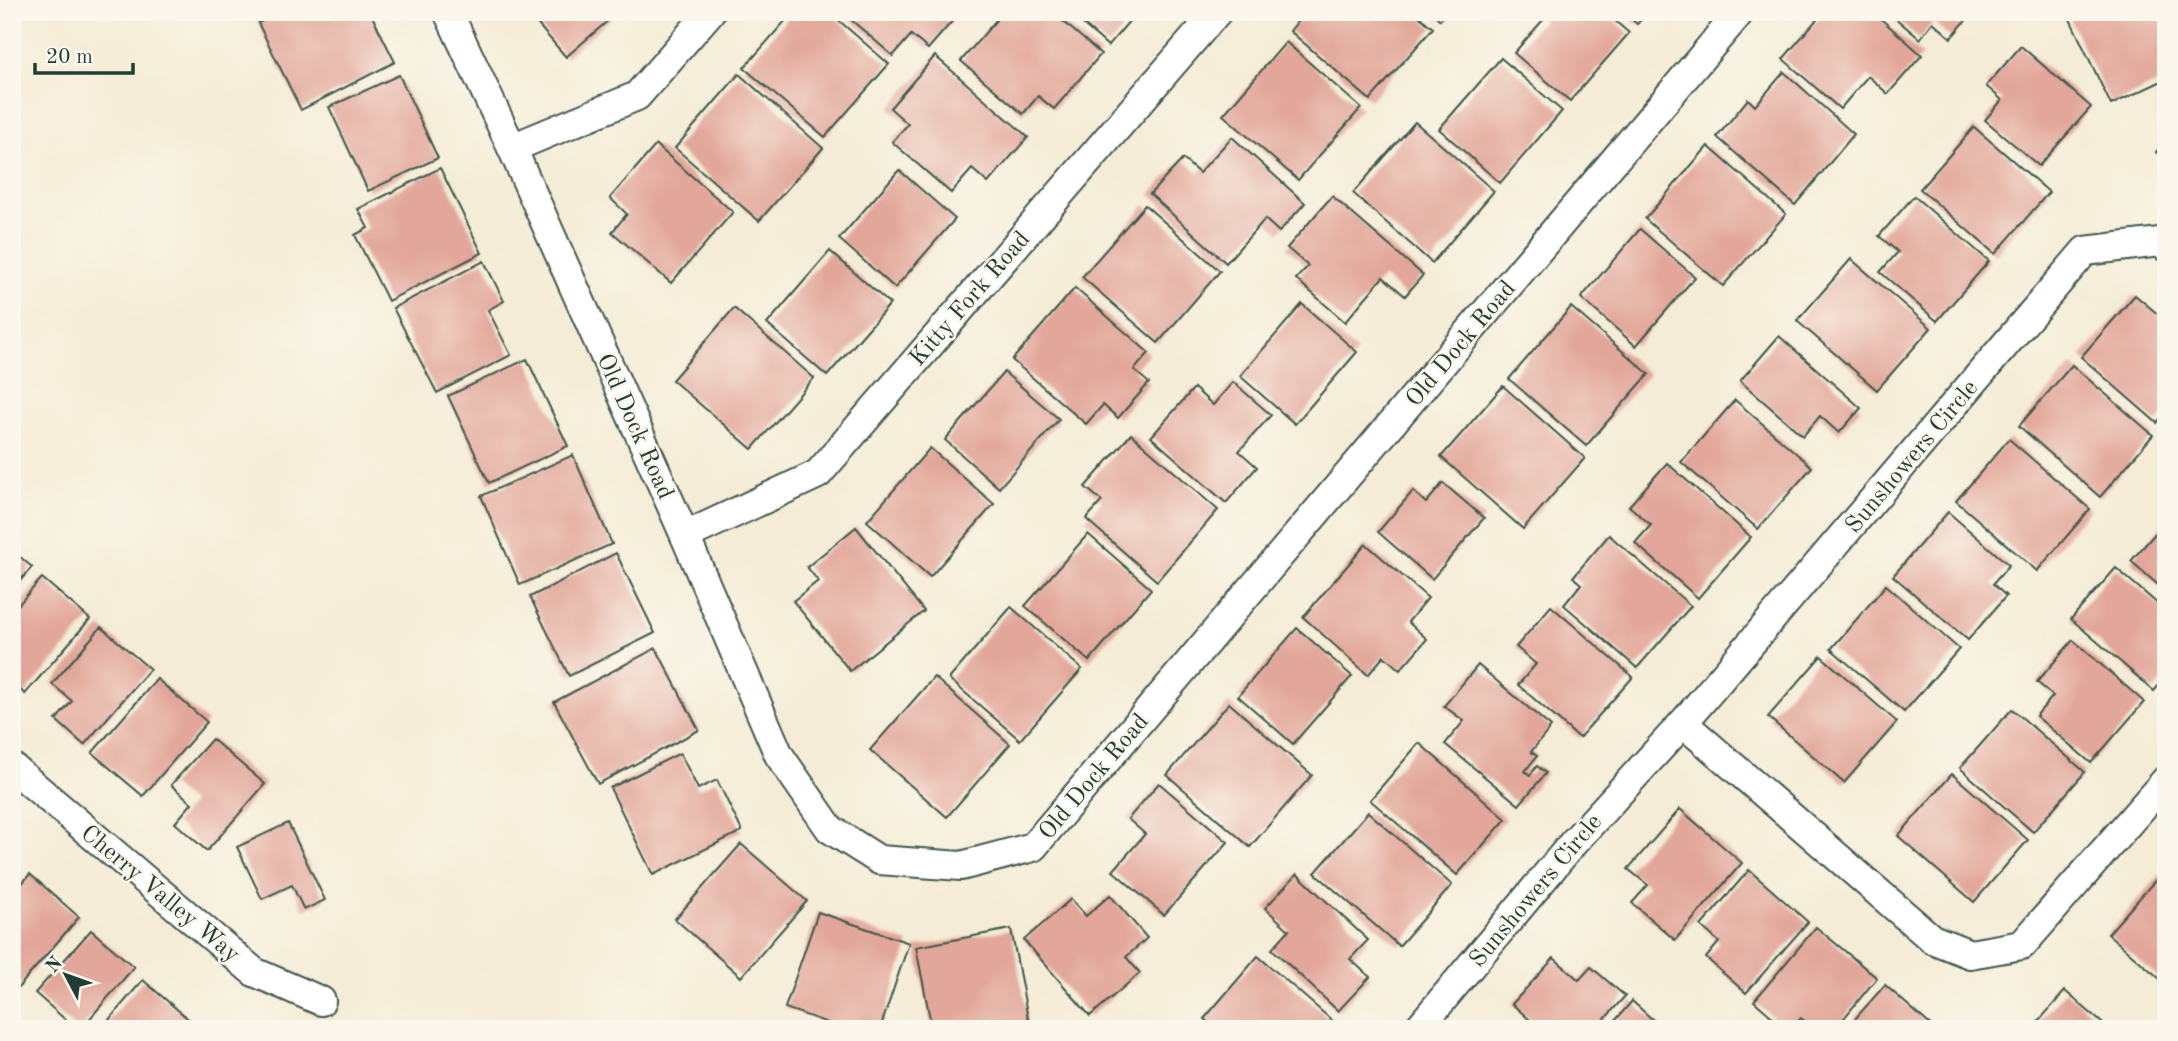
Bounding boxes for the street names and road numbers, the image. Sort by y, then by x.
street label: Kitty Fork Road [906,227,1035,371]
street label: Old Dock Road [1402,277,1521,412]
street label: Old Dock Road [591,351,677,503]
street label: Sunshowers Circle [1842,376,1983,538]
street label: Old Dock Road [1035,710,1154,845]
street label: Sunshowers Circle [1466,810,1607,972]
street label: Cherry Valley Way [76,821,244,968]

